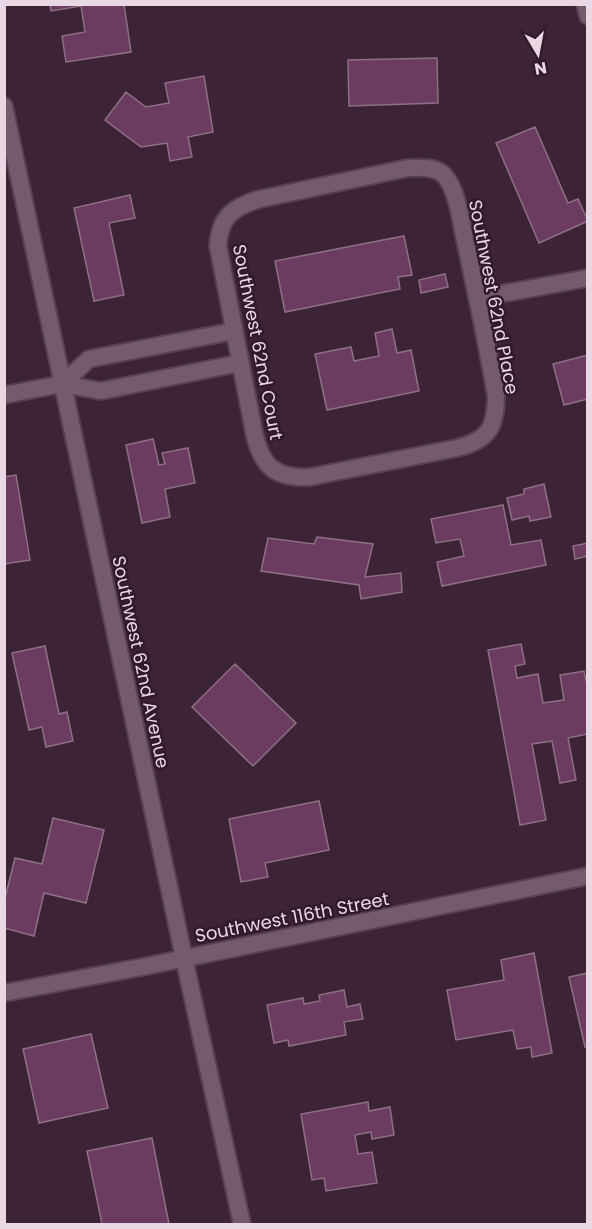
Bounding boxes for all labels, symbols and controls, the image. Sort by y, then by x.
north arrow [508,24,568,84]
text: N [533,56,548,81]
street label: Southwest 62nd Place [463,198,525,396]
street label: Southwest 62nd Court [227,242,289,442]
street label: Southwest 62nd Avenue [106,554,176,770]
street label: Southwest 116th Street [193,886,391,948]

